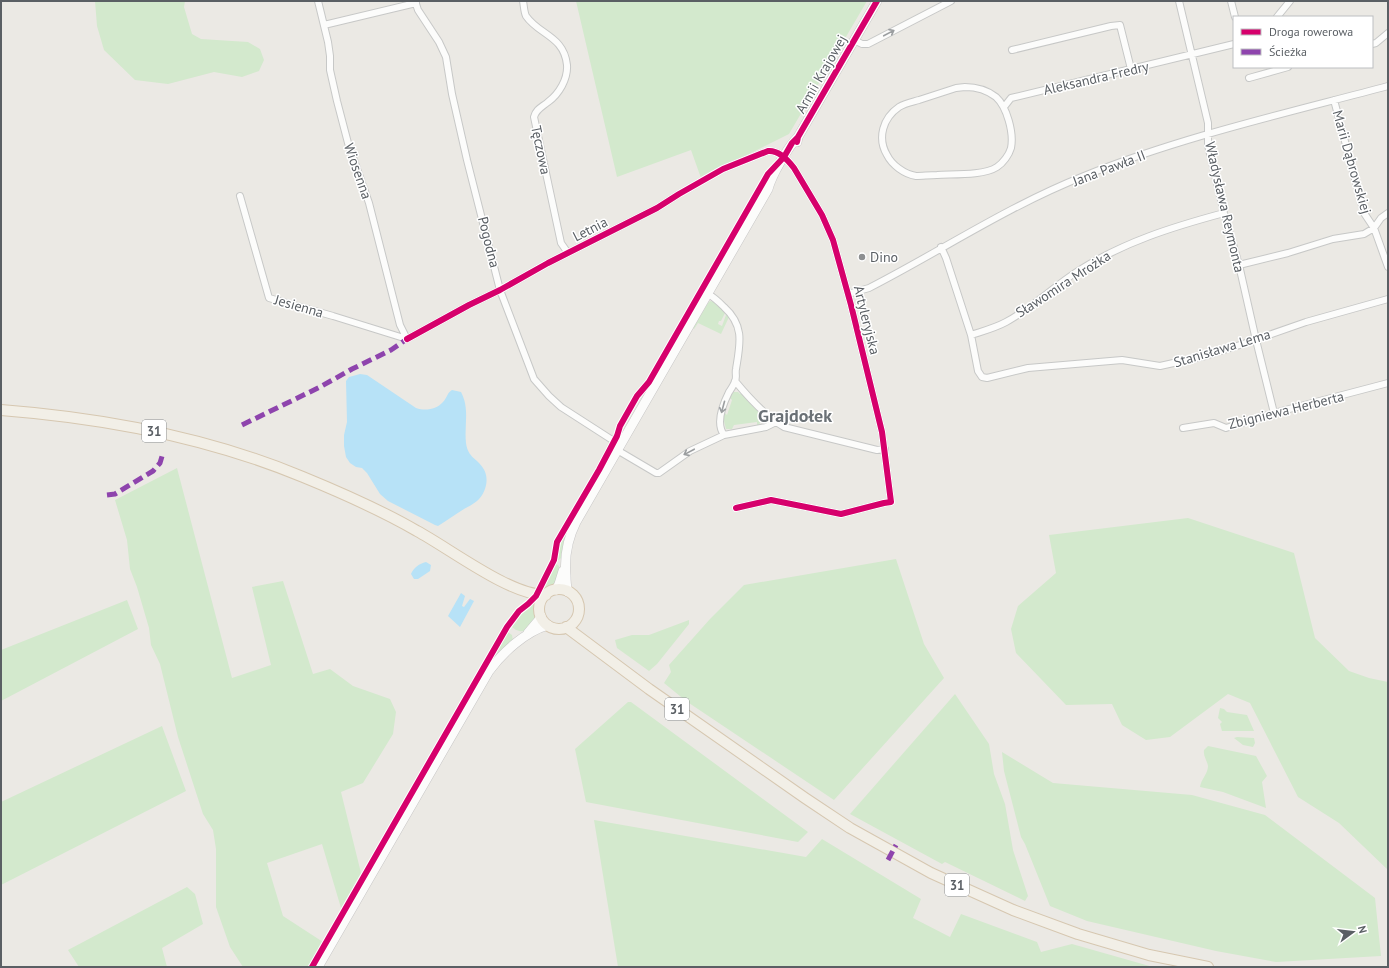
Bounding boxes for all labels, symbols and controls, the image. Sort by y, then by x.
legend [1233,16,1373,68]
text: Droga rowerowa [1269,24,1353,39]
one-way arrow [883,28,895,36]
street label: Armii Krajowej [791,32,851,116]
text: Ścieżka [1269,44,1307,59]
street label: Aleksandra Fredry [1042,57,1151,99]
street label: Marii Dąbrowskiej [1329,108,1375,216]
street label: Tęczowa [527,124,555,176]
street label: Władysława Reymonta [1201,140,1249,274]
street label: Wiosenna [340,141,376,201]
street label: Jana Pawła II [1069,146,1148,191]
street label: Letnia [570,213,610,245]
street label: Pogodna [474,215,504,269]
street label: Sławomira Mrożka [1012,247,1114,321]
place label: Dino [870,248,898,266]
marker: Dino [857,252,867,262]
street label: Artyleryjska [850,284,884,356]
street label: Jesienna [271,290,326,322]
street label: Stanisława Lema [1171,325,1273,371]
street label: Zbigniewa Herberta [1226,387,1346,433]
one-way arrow [719,401,726,414]
district label: Grajdołek [758,404,832,427]
road number: 31 [142,420,166,442]
one-way arrow [683,448,695,456]
road number: 31 [665,698,689,720]
road number: 31 [945,874,969,896]
north arrow [1333,912,1373,952]
text: N [1355,924,1370,935]

